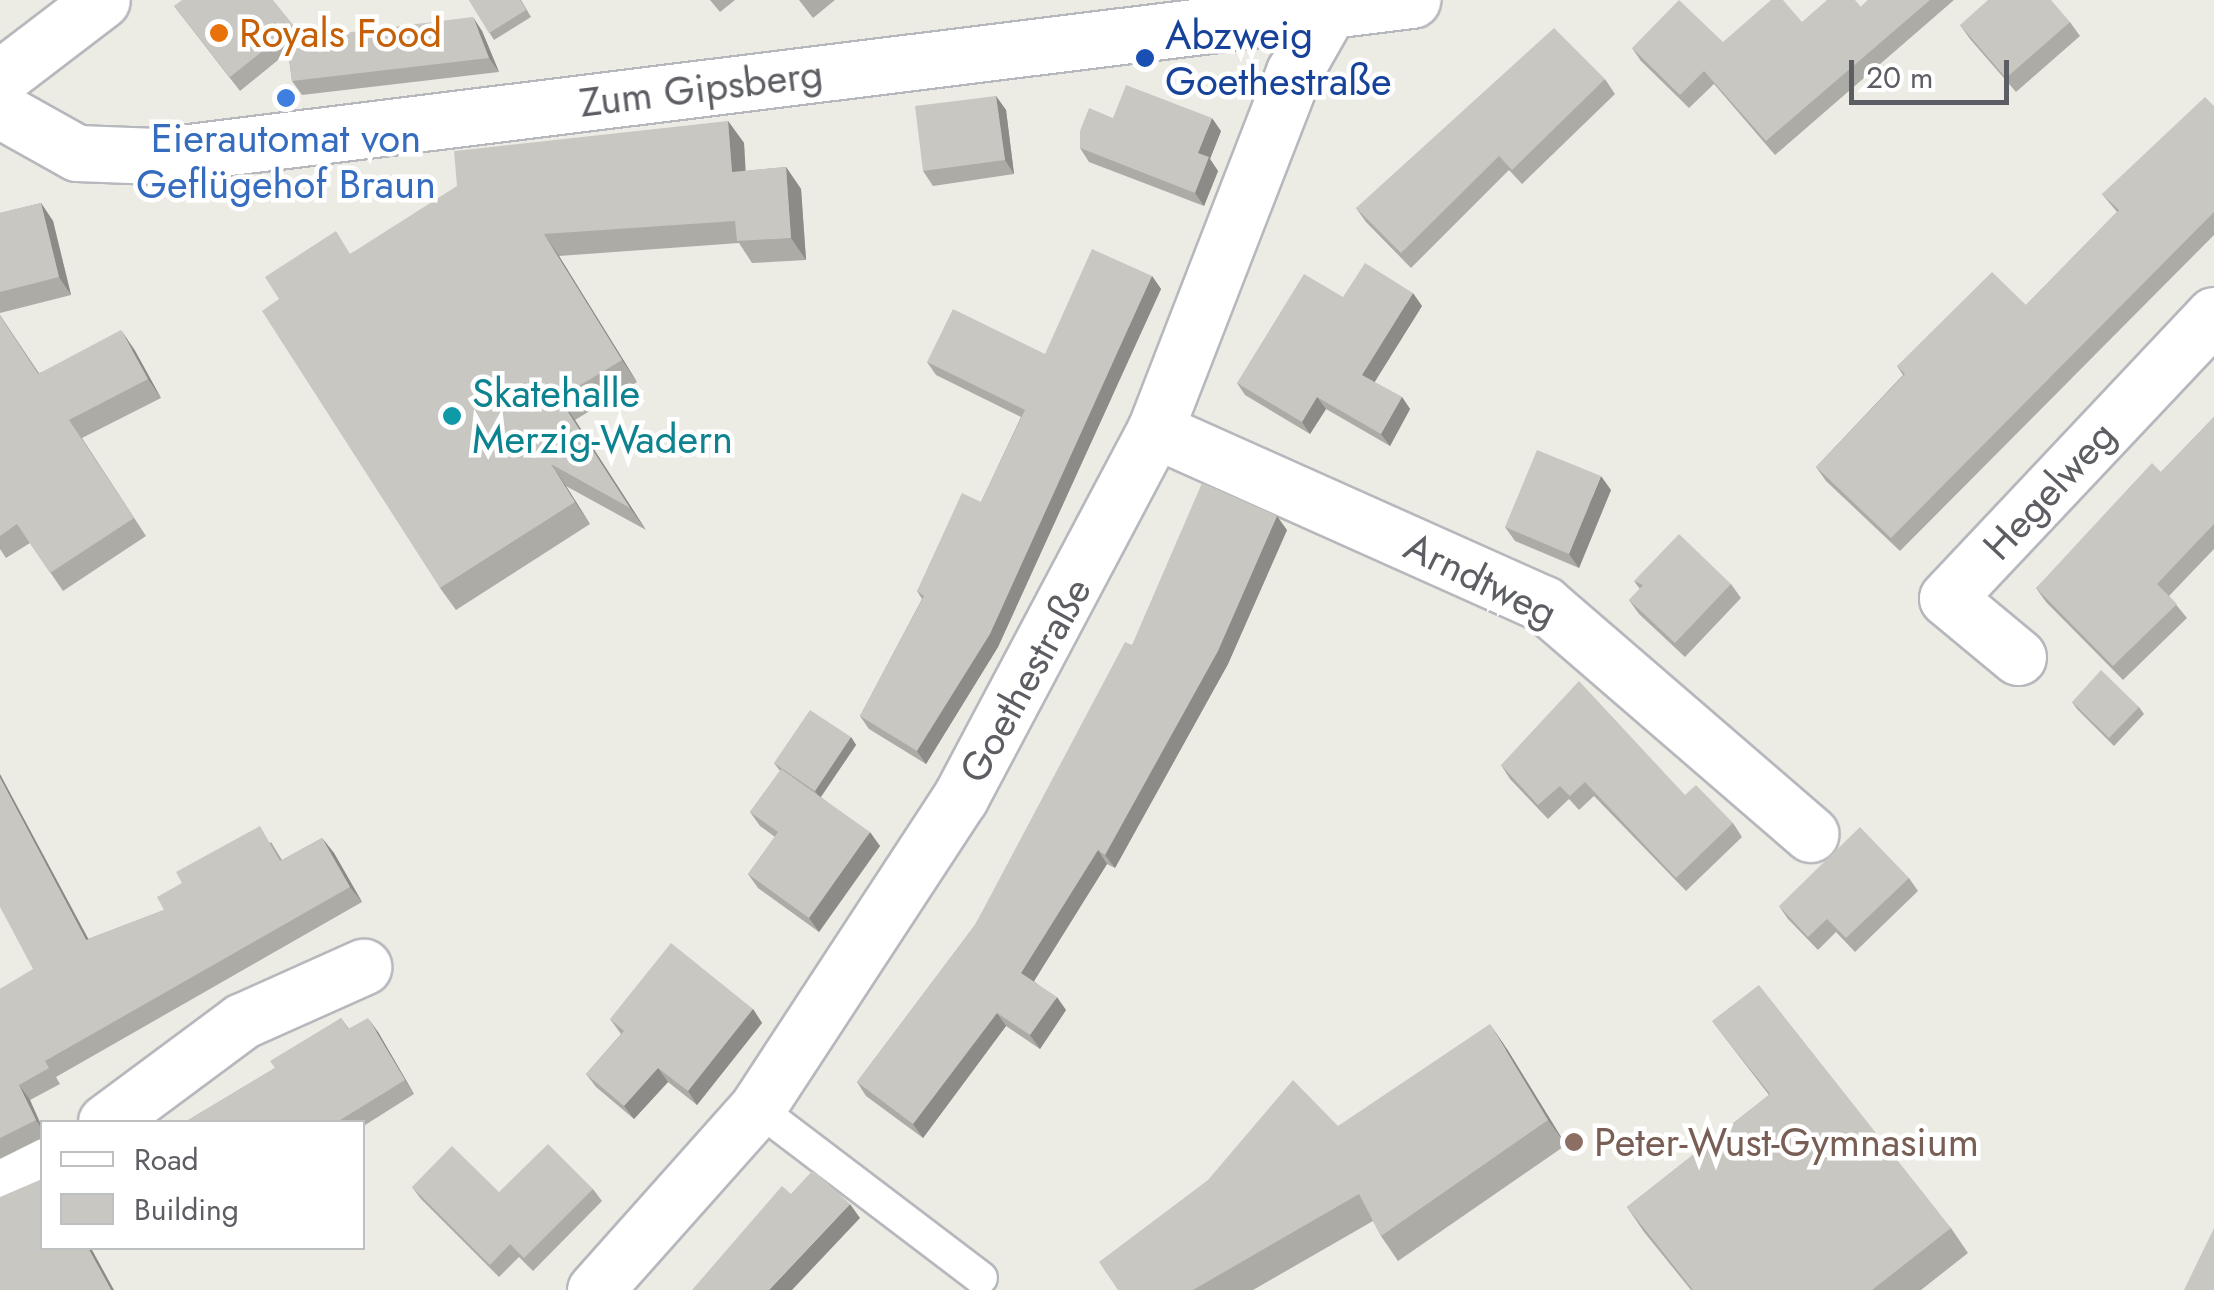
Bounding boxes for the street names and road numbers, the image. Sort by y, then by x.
street label: Zum Gipsberg [577,49,825,127]
street label: Hegelweg [1973,411,2125,569]
street label: Arndtweg [1397,522,1565,636]
street label: Goethestraße [949,569,1101,791]

